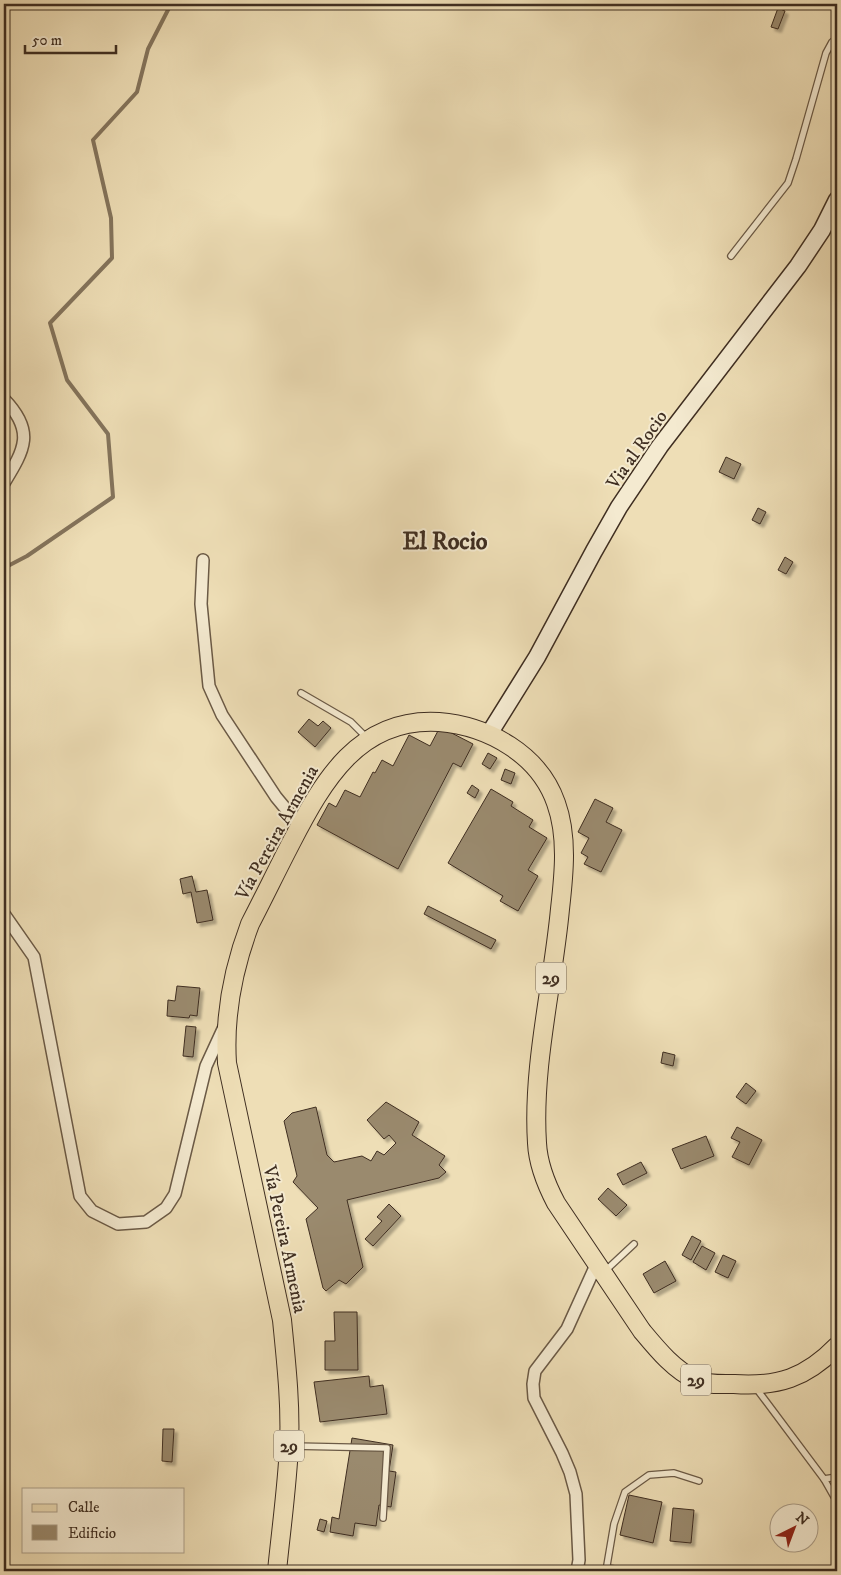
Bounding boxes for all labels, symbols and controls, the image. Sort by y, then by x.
scale bar [25,22,116,54]
text: 50 m [32,31,62,50]
street label: Via al Rocio [601,406,673,495]
district label: El Rocio [402,527,488,557]
street label: Vía Pereira Armenia [230,761,324,905]
road number: 29 [536,962,566,994]
street label: Vía Pereira Armenia [257,1162,311,1315]
road number: 29 [681,1364,711,1396]
road number: 29 [274,1430,304,1462]
legend [22,1488,185,1552]
text: Calle [68,1498,100,1517]
north arrow [768,1502,818,1552]
text: N [792,1509,813,1530]
text: Edificio [68,1524,116,1543]

